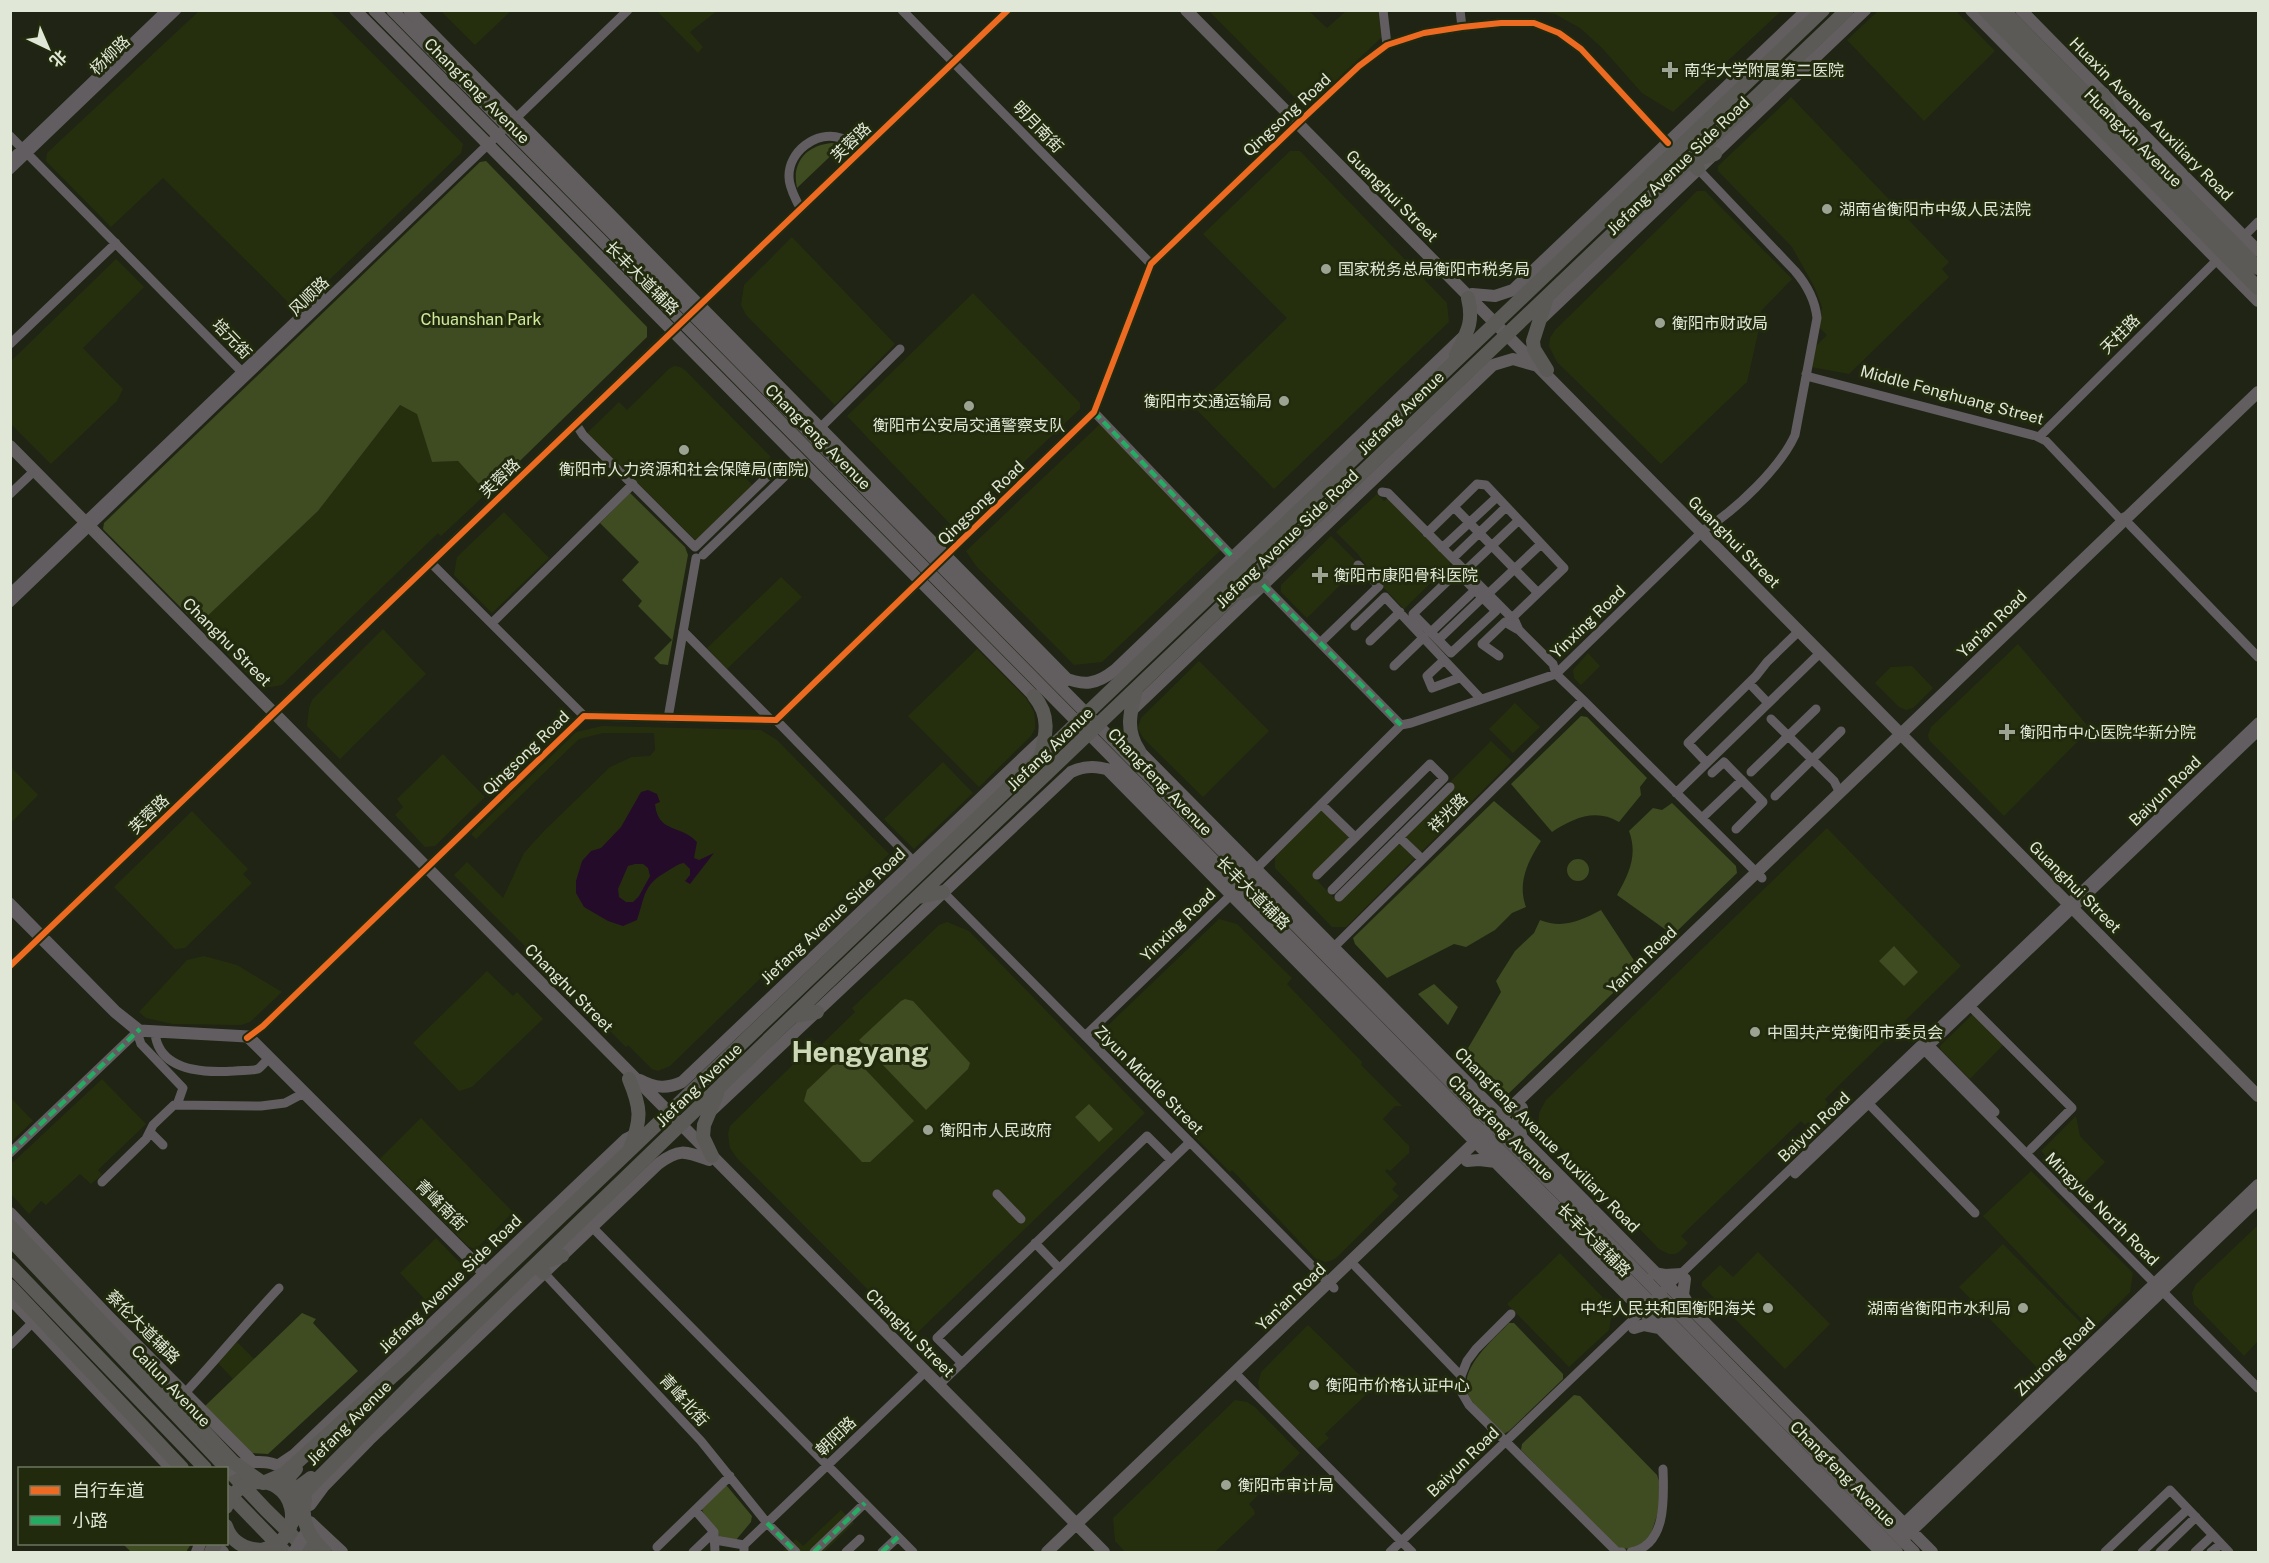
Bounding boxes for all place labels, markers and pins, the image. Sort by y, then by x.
marker: 南华大学附属第二医院 [1661,61,1679,79]
place label: 南华大学附属第二医院 [1684,61,1844,80]
place label: 湖南省衡阳市中级人民法院 [1839,200,2031,219]
marker: 湖南省衡阳市中级人民法院 [1820,202,1834,216]
place label: 国家税务总局衡阳市税务局 [1338,260,1530,279]
marker: 国家税务总局衡阳市税务局 [1319,262,1333,276]
place label: 衡阳市财政局 [1672,314,1768,333]
marker: 衡阳市财政局 [1653,316,1667,330]
place label: 衡阳市交通运输局 [1144,392,1272,411]
marker: 衡阳市交通运输局 [1277,394,1291,408]
marker: 衡阳市公安局交通警察支队 [962,399,976,413]
place label: 衡阳市公安局交通警察支队 [873,416,1065,435]
marker: 衡阳市人力资源和社会保障局(南院) [677,443,691,457]
place label: 衡阳市人力资源和社会保障局(南院) [559,460,809,479]
marker: 衡阳市康阳骨科医院 [1311,566,1329,584]
place label: 衡阳市康阳骨科医院 [1334,566,1478,585]
marker: 衡阳市中心医院华新分院 [1998,723,2016,741]
place label: 衡阳市中心医院华新分院 [2020,723,2196,742]
place label: 中国共产党衡阳市委员会 [1767,1023,1943,1042]
marker: 中国共产党衡阳市委员会 [1748,1025,1762,1039]
place label: 衡阳市人民政府 [940,1121,1052,1140]
marker: 衡阳市人民政府 [921,1123,935,1137]
place label: 中华人民共和国衡阳海关 [1580,1299,1756,1318]
place label: 湖南省衡阳市水利局 [1867,1299,2011,1318]
marker: 中华人民共和国衡阳海关 [1761,1301,1775,1315]
marker: 湖南省衡阳市水利局 [2016,1301,2030,1315]
place label: 衡阳市价格认证中心 [1326,1376,1470,1395]
marker: 衡阳市价格认证中心 [1307,1378,1321,1392]
place label: 衡阳市审计局 [1238,1476,1334,1495]
marker: 衡阳市审计局 [1219,1478,1233,1492]

